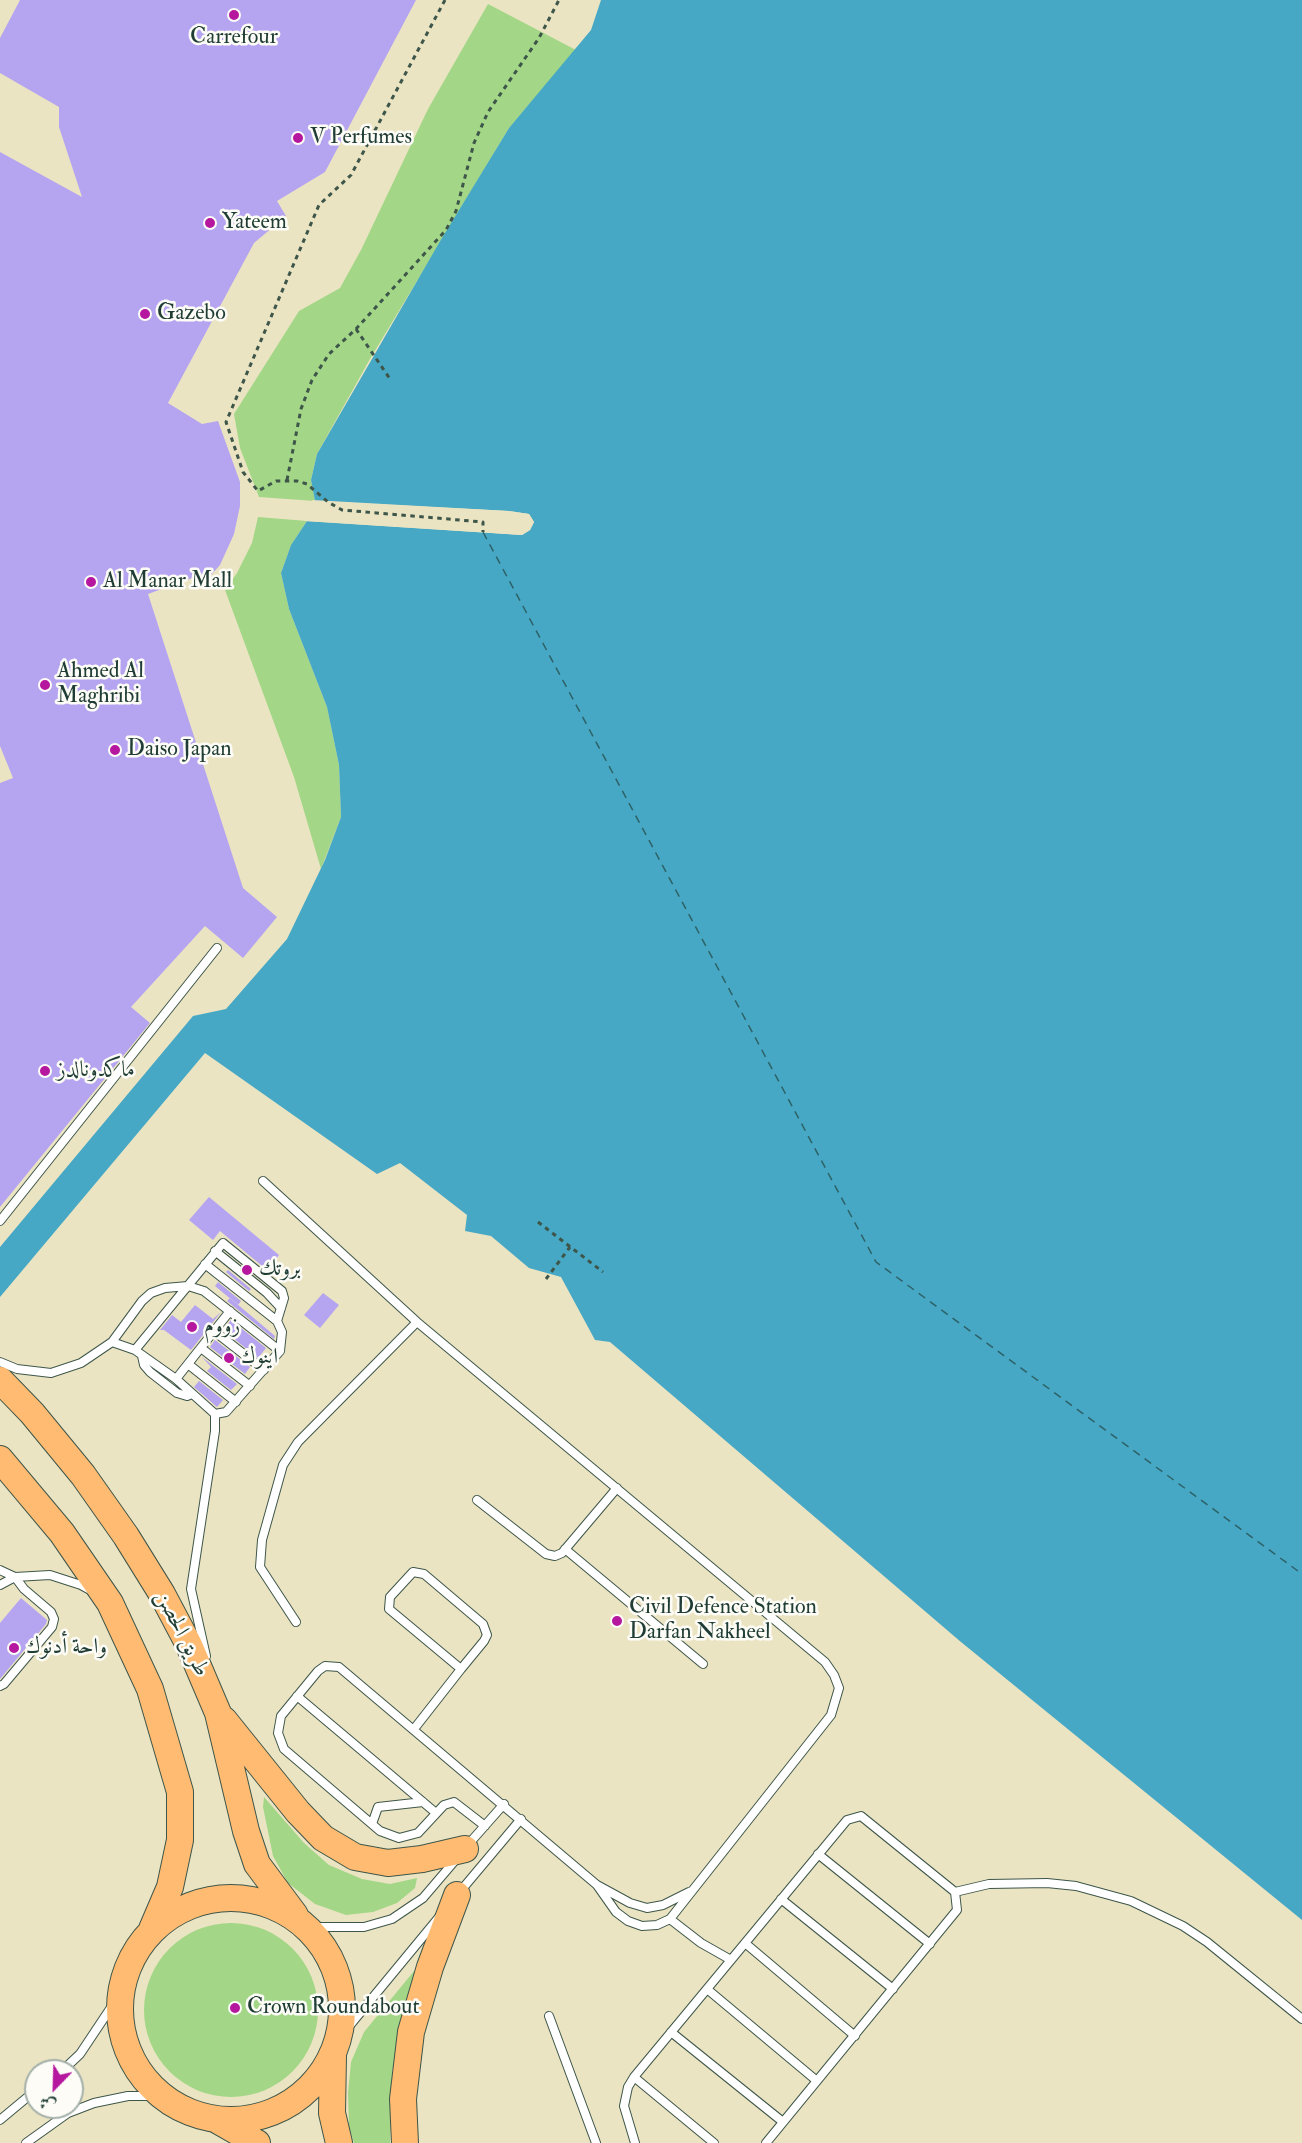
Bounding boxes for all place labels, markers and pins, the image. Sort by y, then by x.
marker: Carrefour [227,8,241,22]
place label: Carrefour [190,25,278,51]
place label: V Perfumes [310,125,412,151]
marker: V Perfumes [291,131,305,145]
place label: Yateem [222,210,287,236]
marker: Yateem [203,216,217,230]
place label: Gazebo [157,301,226,327]
marker: Gazebo [138,307,152,321]
place label: Al Manar Mall [103,569,232,595]
marker: Al Manar Mall [84,575,98,589]
place label: Ahmed Al Maghribi [57,659,144,710]
marker: Ahmed Al Maghribi [38,678,52,692]
place label: Daiso Japan [127,737,232,763]
marker: Daiso Japan [108,743,122,757]
place label: ماكدونالدز [57,1058,135,1084]
marker: ماكدونالدز [38,1064,52,1078]
place label: بروتك [259,1257,301,1283]
marker: بروتك [240,1263,254,1277]
place label: زووم [204,1314,240,1340]
marker: زووم [185,1320,199,1334]
place label: اينوك [241,1345,278,1371]
marker: اينوك [222,1351,236,1365]
place label: Civil Defence Station Darfan Nakheel [629,1595,817,1646]
marker: Civil Defence Station Darfan Nakheel [610,1614,624,1628]
place label: واحة أدنوك [26,1635,107,1661]
marker: واحة أدنوك [7,1641,21,1655]
place label: Crown Roundabout [247,1995,420,2021]
marker: Crown Roundabout [228,2001,242,2015]

